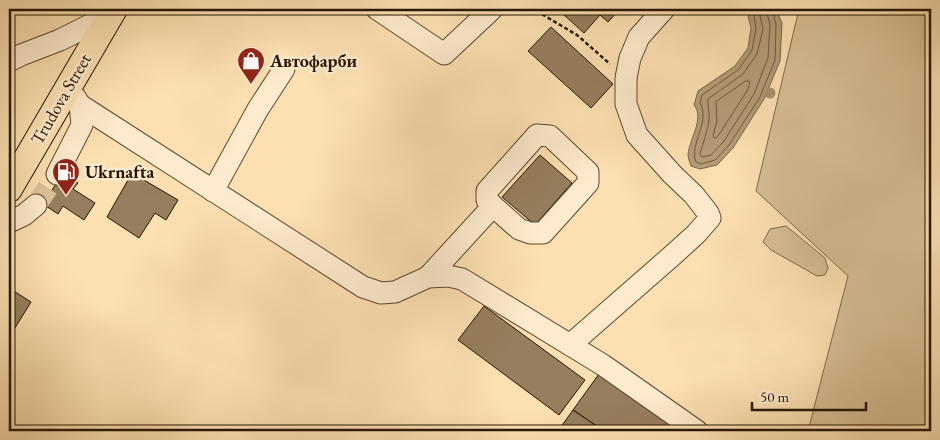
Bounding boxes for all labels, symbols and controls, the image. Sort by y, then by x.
shop icon: Автофарби [236,46,266,85]
street label: Trudova Street [25,49,96,148]
place label: Автофарби [269,49,357,72]
fuel station icon: Ukrnafta [51,157,81,196]
place label: Ukrnafta [85,160,154,183]
scale bar [752,380,866,412]
text: 50 m [760,387,789,406]

